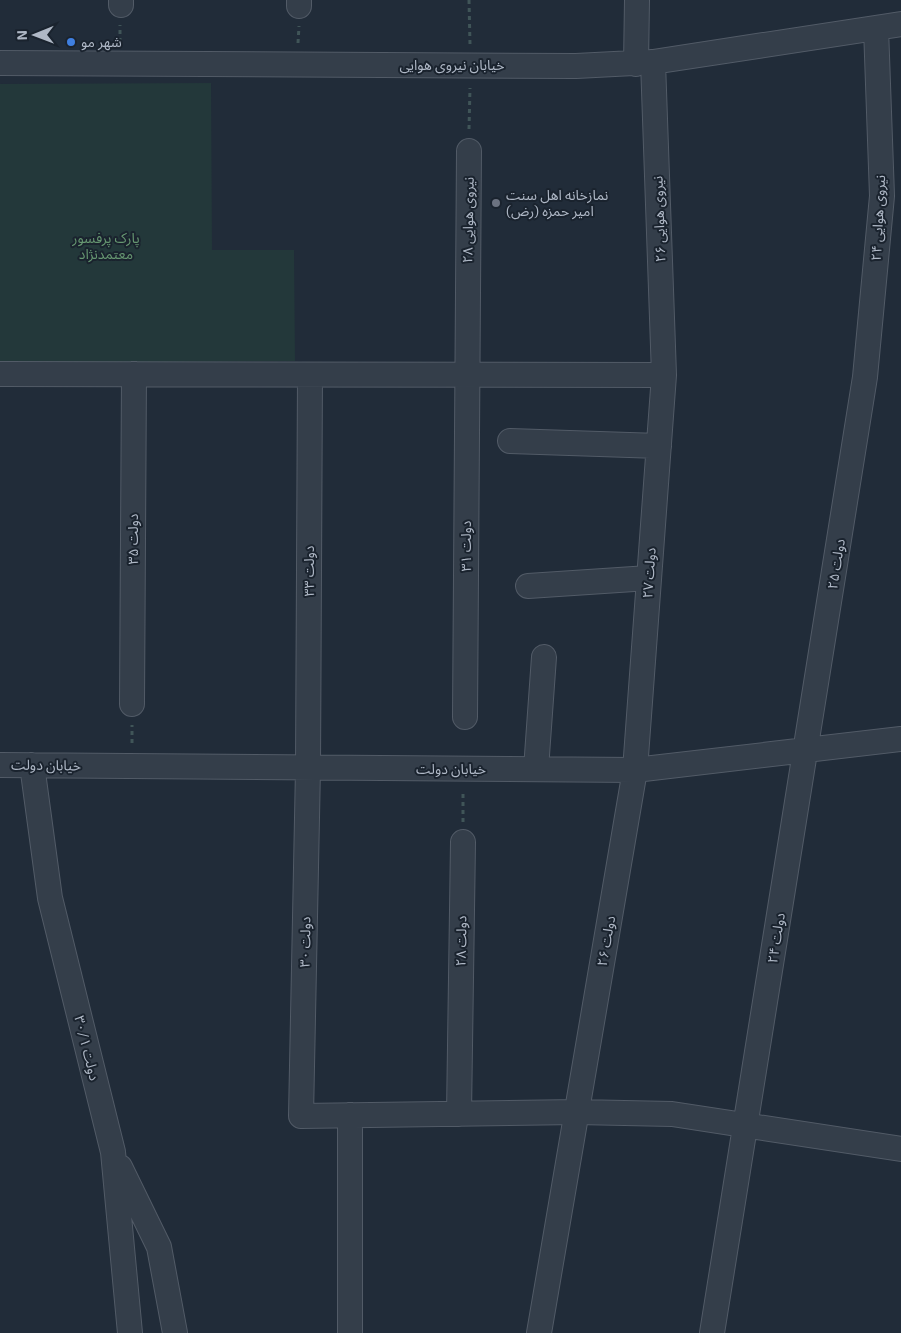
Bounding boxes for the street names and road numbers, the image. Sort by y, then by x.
street label: خیابان نیروی هوایی [399,56,505,74]
street label: نیروی هوایی ۲۴ [867,174,889,261]
street label: نیروی هوایی ۲۶ [648,175,669,262]
street label: نیروی هوایی ۲۸ [458,177,478,263]
street label: دولت ۳۵ [124,513,142,565]
street label: دولت ۳۱ [457,520,475,572]
street label: دولت ۲۵ [823,537,849,591]
street label: دولت ۳۳ [300,545,318,597]
street label: دولت ۲۷ [638,547,660,599]
street label: خیابان دولت [11,755,81,775]
street label: خیابان دولت [416,760,486,778]
street label: دولت ۲۴ [763,911,789,965]
street label: دولت ۲۶ [593,914,619,968]
street label: دولت ۲۸ [452,915,470,967]
street label: دولت ۳۰ [296,916,314,968]
street label: دولت ۳۰/۱ [70,1014,104,1083]

